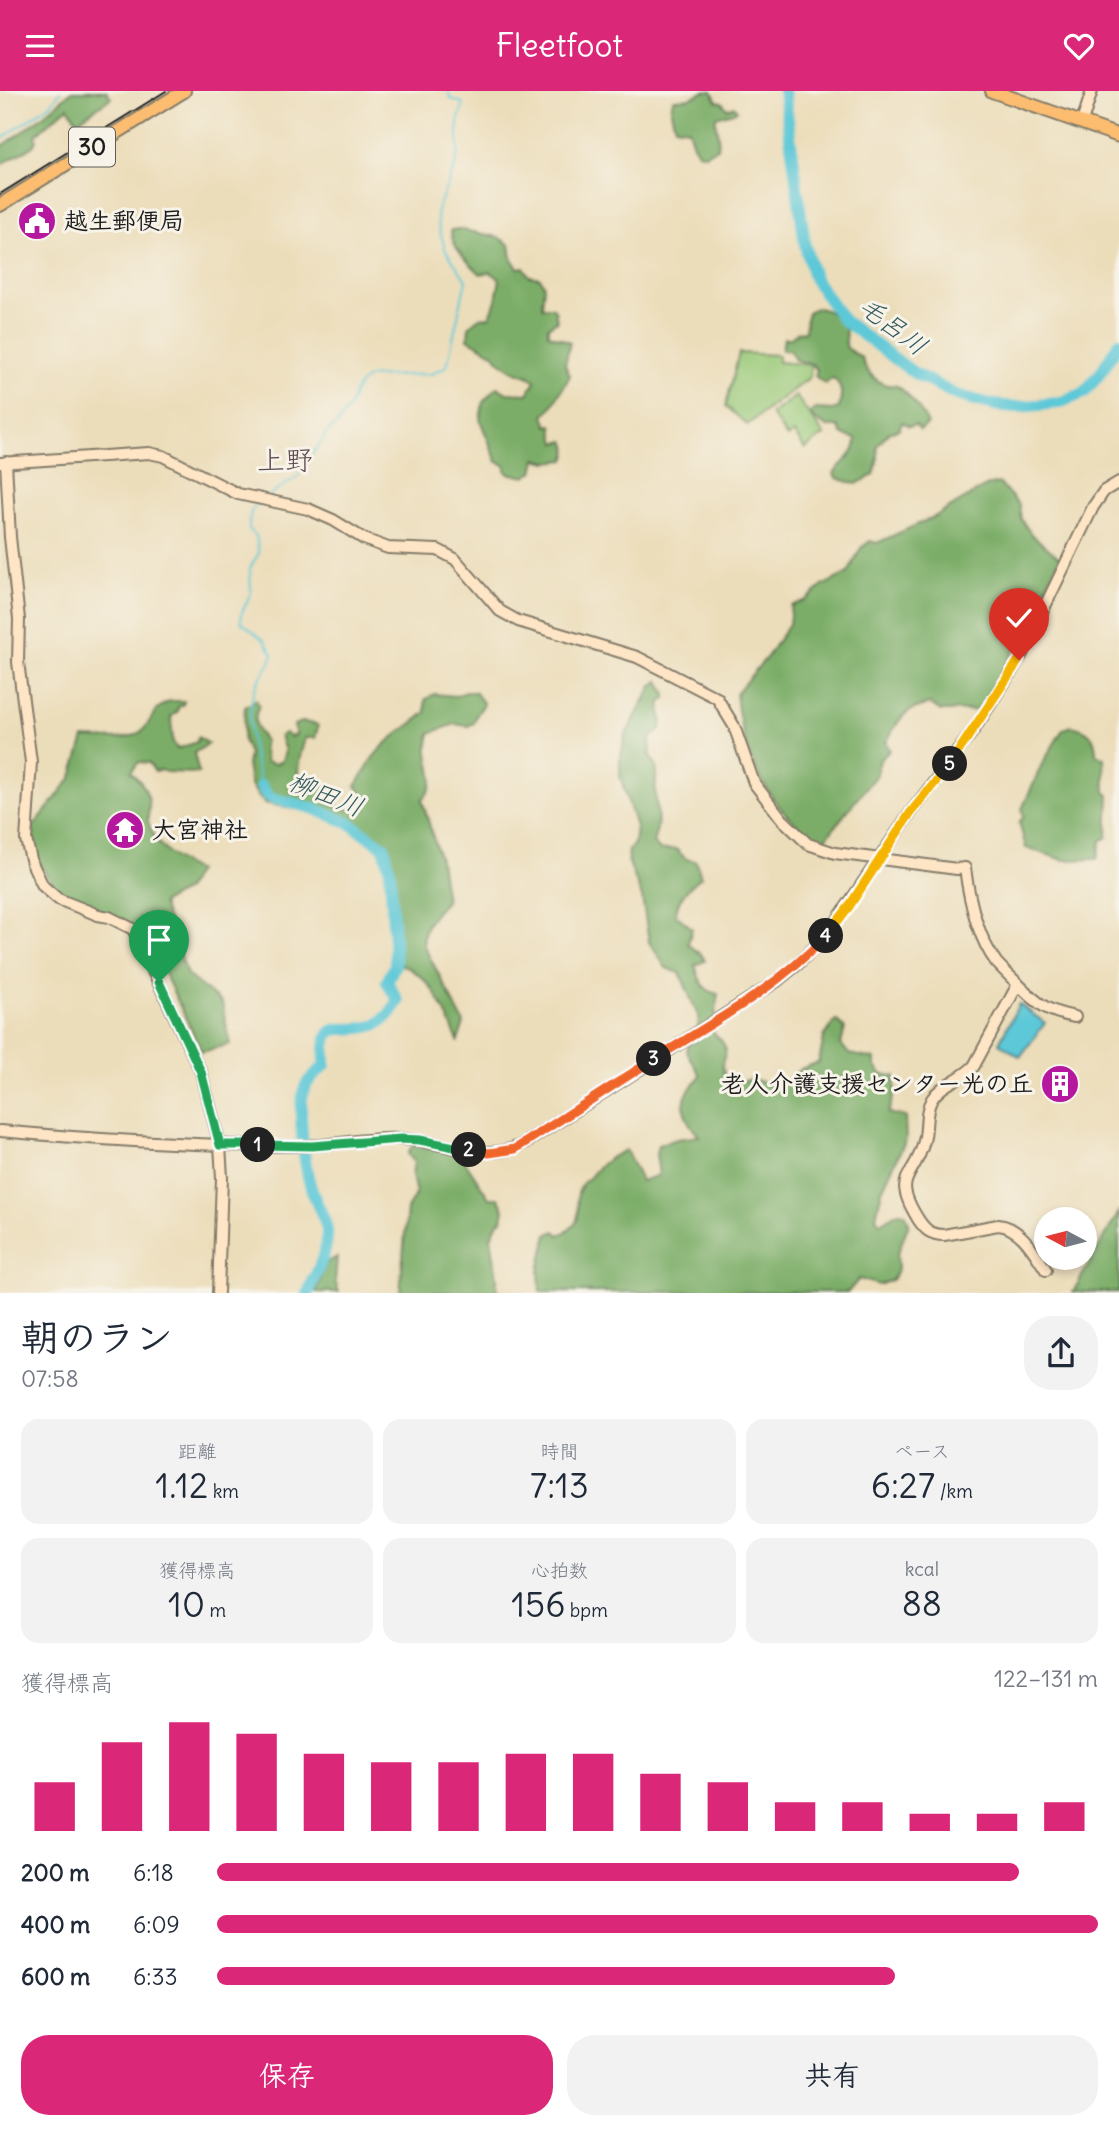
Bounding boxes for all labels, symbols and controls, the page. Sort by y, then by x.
text: Fleetfoot [496,25,623,66]
icon: menu [21,27,59,65]
icon: heart [1060,27,1098,65]
road number: 30 [69,127,115,167]
public building icon: 越生郵便局 [16,200,58,242]
place label: 越生郵便局 [64,205,184,235]
water label: 毛呂川 [852,289,934,362]
district label: 上野 [257,442,313,478]
pin [989,588,1049,660]
icon: check [1000,599,1038,637]
pin: 5 [932,747,968,781]
text: 5 [944,751,955,775]
water label: 柳田川 [284,764,369,823]
temple icon: 大宮神社 [104,809,146,851]
place label: 大宮神社 [152,814,248,844]
pin [129,910,189,982]
pin: 4 [808,919,844,953]
icon: arrive [140,921,178,959]
text: 4 [820,923,831,947]
pin: 3 [636,1041,672,1077]
text: 3 [648,1046,659,1070]
building icon: 老人介護支援センター光の丘 [1039,1063,1081,1105]
place label: 老人介護支援センター光の丘 [721,1068,1033,1098]
pin: 1 [240,1127,276,1163]
text: 1 [254,1132,261,1156]
pin: 2 [452,1133,486,1167]
text: 2 [463,1137,474,1161]
north arrow [1034,1207,1097,1271]
map controls [1034,1207,1097,1270]
text: 朝のラン [21,1314,173,1361]
button: share [1024,1316,1098,1390]
text: 07:58 [21,1364,79,1393]
text: 距離 [178,1439,216,1463]
text: 時間 [540,1439,579,1463]
text: ペース [894,1439,950,1463]
text: 1.12 [155,1463,208,1507]
text: 7:13 [530,1463,589,1507]
text: 6:27 [871,1463,935,1507]
text: km [208,1479,239,1503]
text: /km [935,1479,973,1503]
text: kcal [905,1557,939,1581]
text: 獲得標高 [159,1558,235,1582]
text: 心拍数 [531,1558,588,1582]
text: 88 [902,1581,942,1625]
text: 10 [168,1582,205,1626]
text: 156 [511,1582,565,1626]
text: m [205,1598,226,1622]
text: bpm [565,1598,608,1622]
text: 122–131 m [994,1664,1098,1693]
text: 獲得標高 [21,1668,113,1697]
text: 200 m [21,1858,90,1887]
text: 6:18 [133,1858,174,1887]
text: 400 m [21,1910,90,1939]
text: 6:09 [133,1910,180,1939]
text: 600 m [21,1962,90,1991]
text: 6:33 [133,1962,178,1991]
button: 保存 [21,2035,553,2115]
button: 共有 [567,2035,1098,2115]

